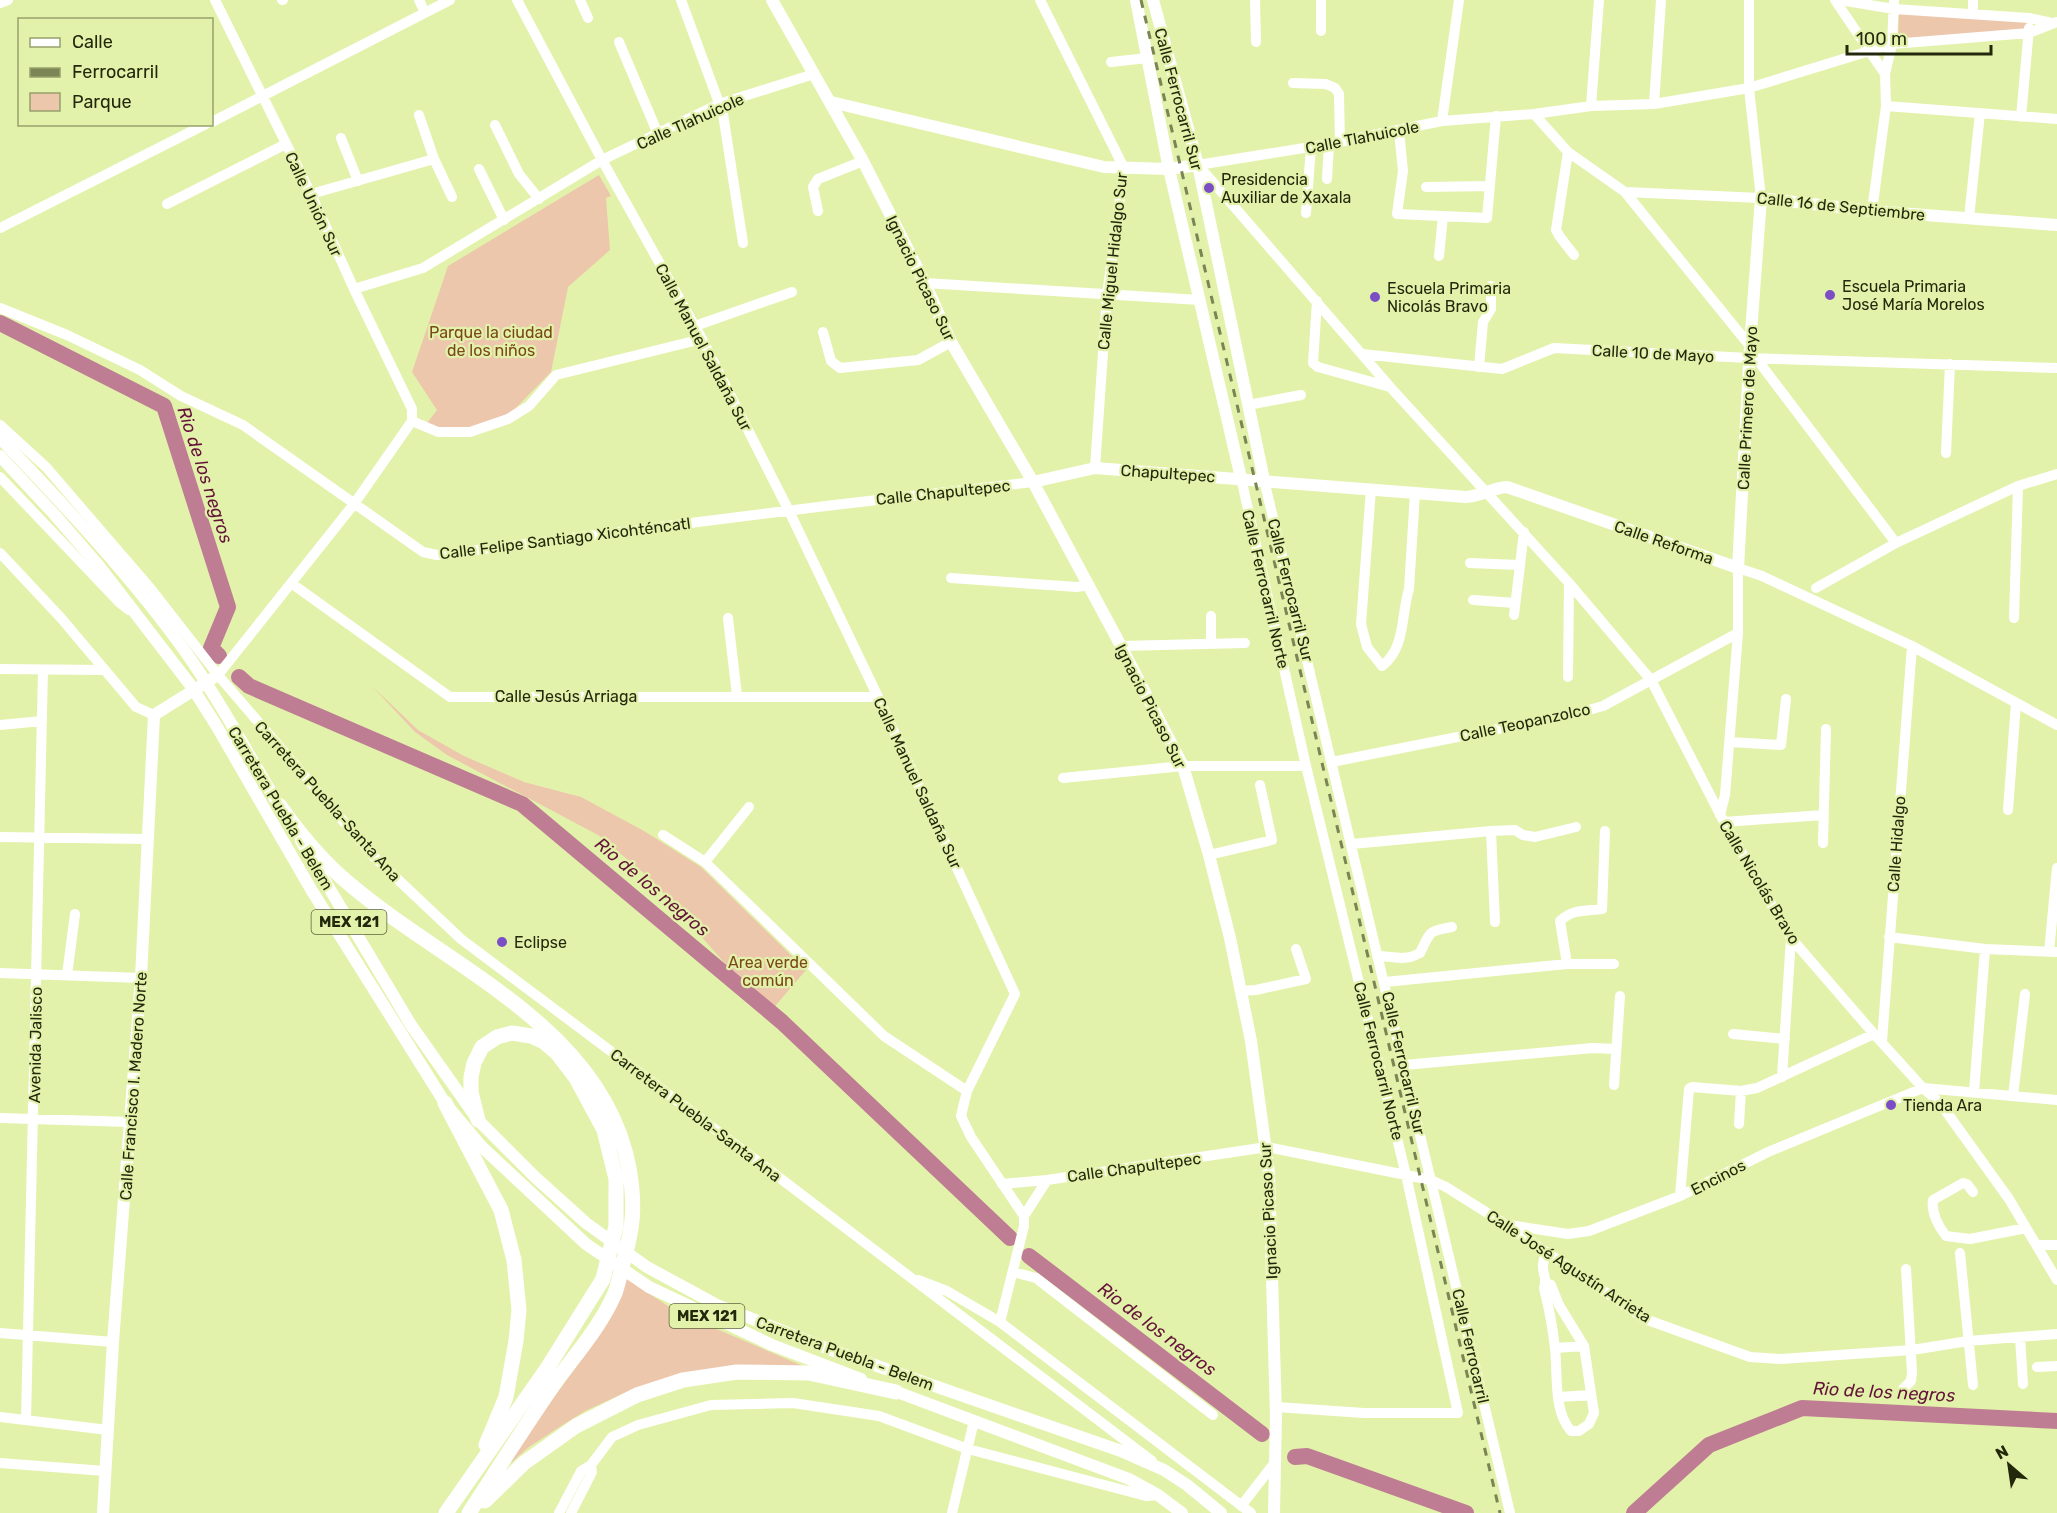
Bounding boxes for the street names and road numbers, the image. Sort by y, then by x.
street label: Calle Ferrocarril Sur [1150,26,1207,172]
street label: Calle Tlahuicole [634,89,747,154]
street label: Calle Tlahuicole [1304,117,1421,158]
street label: Calle Unión Sur [281,149,346,260]
street label: Calle Miguel Hidalgo Sur [1094,171,1131,351]
street label: Calle 16 de Septiembre [1756,188,1926,225]
street label: Ignacio Picaso Sur [882,212,959,344]
street label: Calle Manuel Saldaña Sur [651,260,756,434]
street label: Calle Primero de Mayo [1734,326,1761,490]
street label: Calle 10 de Mayo [1591,341,1715,366]
street label: Chapultepec [1120,461,1216,486]
street label: Calle Chapultepec [875,476,1011,509]
street label: Calle Ferrocarril Norte [1238,508,1293,670]
street label: Calle Felipe Santiago Xicohténcatl [438,514,692,563]
street label: Calle Ferrocarril Sur [1264,517,1317,664]
street label: Calle Reforma [1612,517,1716,568]
street label: Ignacio Picaso Sur [1111,641,1190,772]
street label: Calle Jesús Arriaga [495,687,637,706]
street label: Calle Manuel Saldaña Sur [869,694,966,872]
street label: Calle Teopanzolco [1458,699,1592,746]
street label: Carretera Puebla-Santa Ana [251,717,405,885]
street label: Carretera Puebla - Belem [224,723,337,894]
street label: Calle Hidalgo [1884,795,1909,893]
street label: Calle Nicolás Bravo [1715,817,1804,948]
road number: MEX 121 [312,910,386,934]
street label: Calle Francisco I. Madero Norte [116,971,151,1201]
street label: Calle Ferrocarril Norte [1350,980,1407,1142]
street label: Avenida Jalisco [25,987,46,1103]
street label: Calle Ferrocarril Sur [1378,990,1429,1137]
street label: Carretera Puebla-Santa Ana [606,1045,785,1186]
street label: Ignacio Picaso Sur [1255,1142,1282,1280]
street label: Calle Chapultepec [1066,1149,1202,1186]
street label: Encinos [1688,1156,1749,1199]
street label: Calle José Agustín Arrieta [1483,1206,1654,1327]
street label: Calle Ferrocarril [1448,1287,1493,1405]
road number: MEX 121 [670,1304,744,1328]
street label: Carretera Puebla - Belem [753,1312,936,1395]

